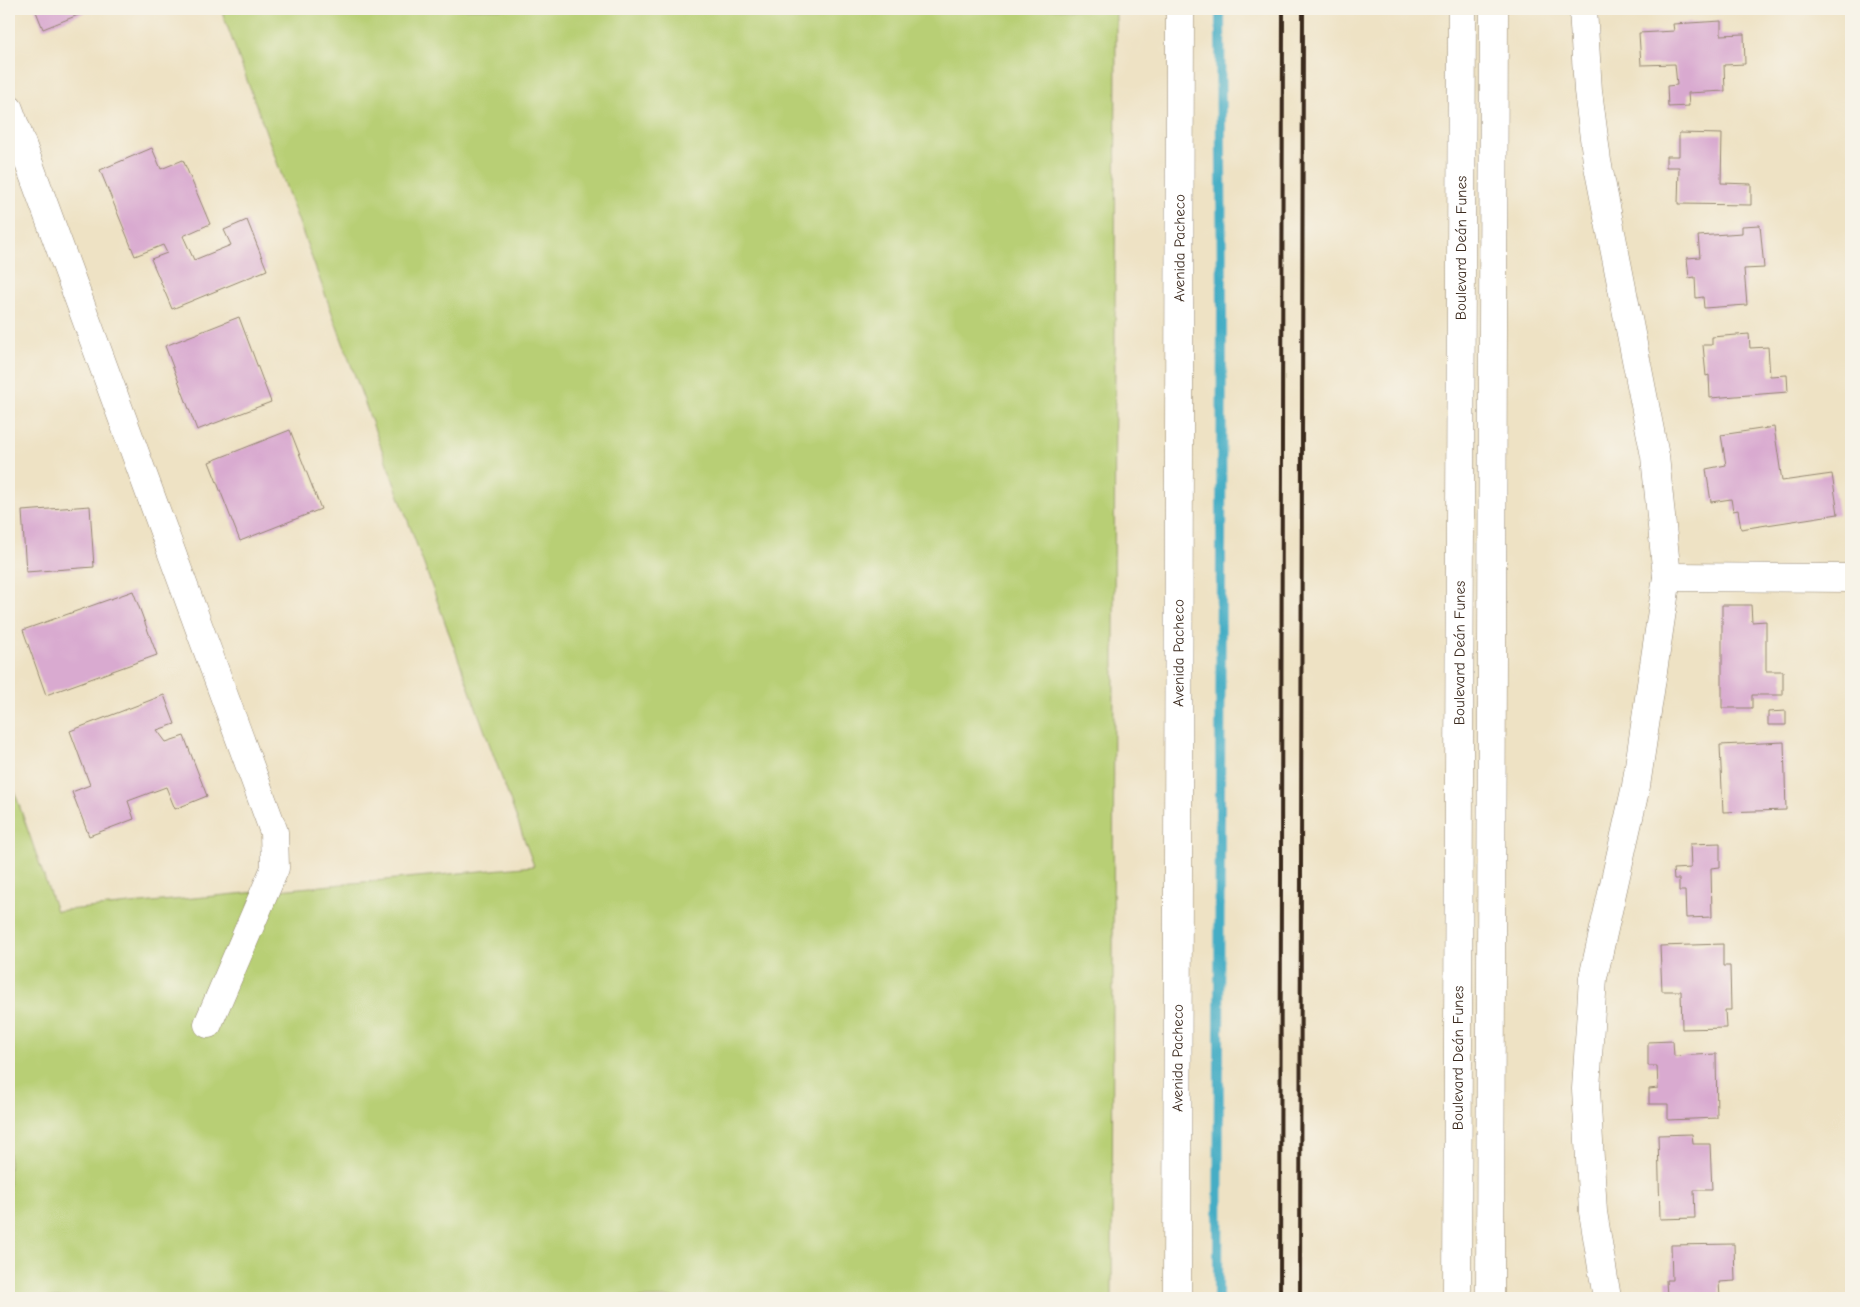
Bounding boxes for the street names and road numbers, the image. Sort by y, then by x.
street label: Boulevard Deán Funes [1452,176,1470,320]
street label: Avenida Pacheco [1170,194,1189,302]
street label: Boulevard Deán Funes [1450,581,1469,725]
street label: Avenida Pacheco [1169,599,1188,707]
street label: Boulevard Deán Funes [1449,986,1467,1130]
street label: Avenida Pacheco [1168,1004,1187,1112]

